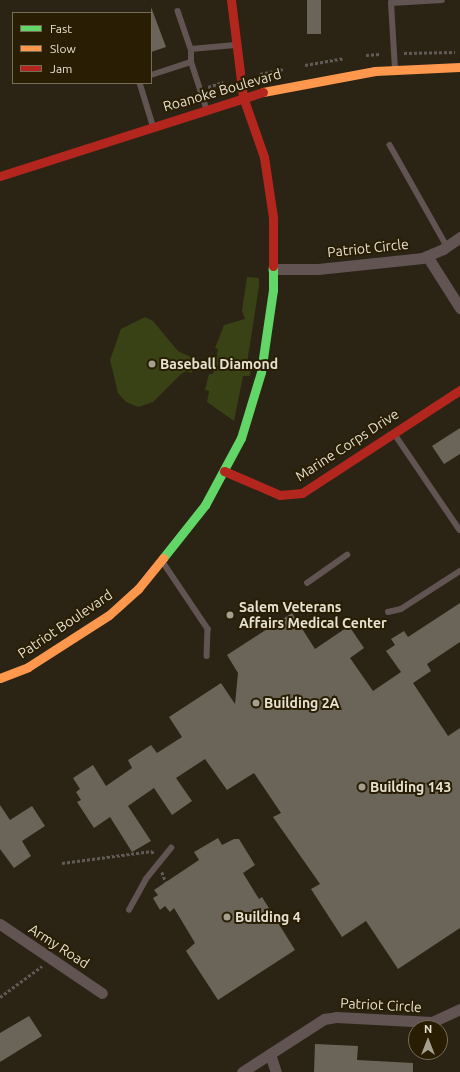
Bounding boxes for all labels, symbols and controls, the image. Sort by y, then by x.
legend [12,12,152,84]
text: Fast [50,22,72,35]
text: Slow [50,42,76,55]
text: Jam [50,62,72,75]
street label: Roanoke Boulevard [161,65,283,115]
street label: Patriot Circle [326,235,410,261]
place label: Baseball Diamond [160,356,278,372]
marker: Baseball Diamond [147,359,157,369]
street label: Marine Corps Drive [292,405,402,485]
street label: Patriot Boulevard [14,586,116,662]
place label: Salem Veterans Affairs Medical Center [239,599,387,632]
marker: Salem Veterans Affairs Medical Center [224,609,236,621]
place label: Building 2A [264,695,339,711]
marker: Building 2A [251,698,261,708]
place label: Building 143 [370,779,451,795]
marker: Building 143 [357,782,367,792]
place label: Building 4 [235,909,301,925]
marker: Building 4 [222,912,232,922]
street label: Army Road [26,920,92,972]
street label: Patriot Circle [340,994,422,1016]
north arrow [408,1020,448,1060]
text: N [424,1023,432,1035]

